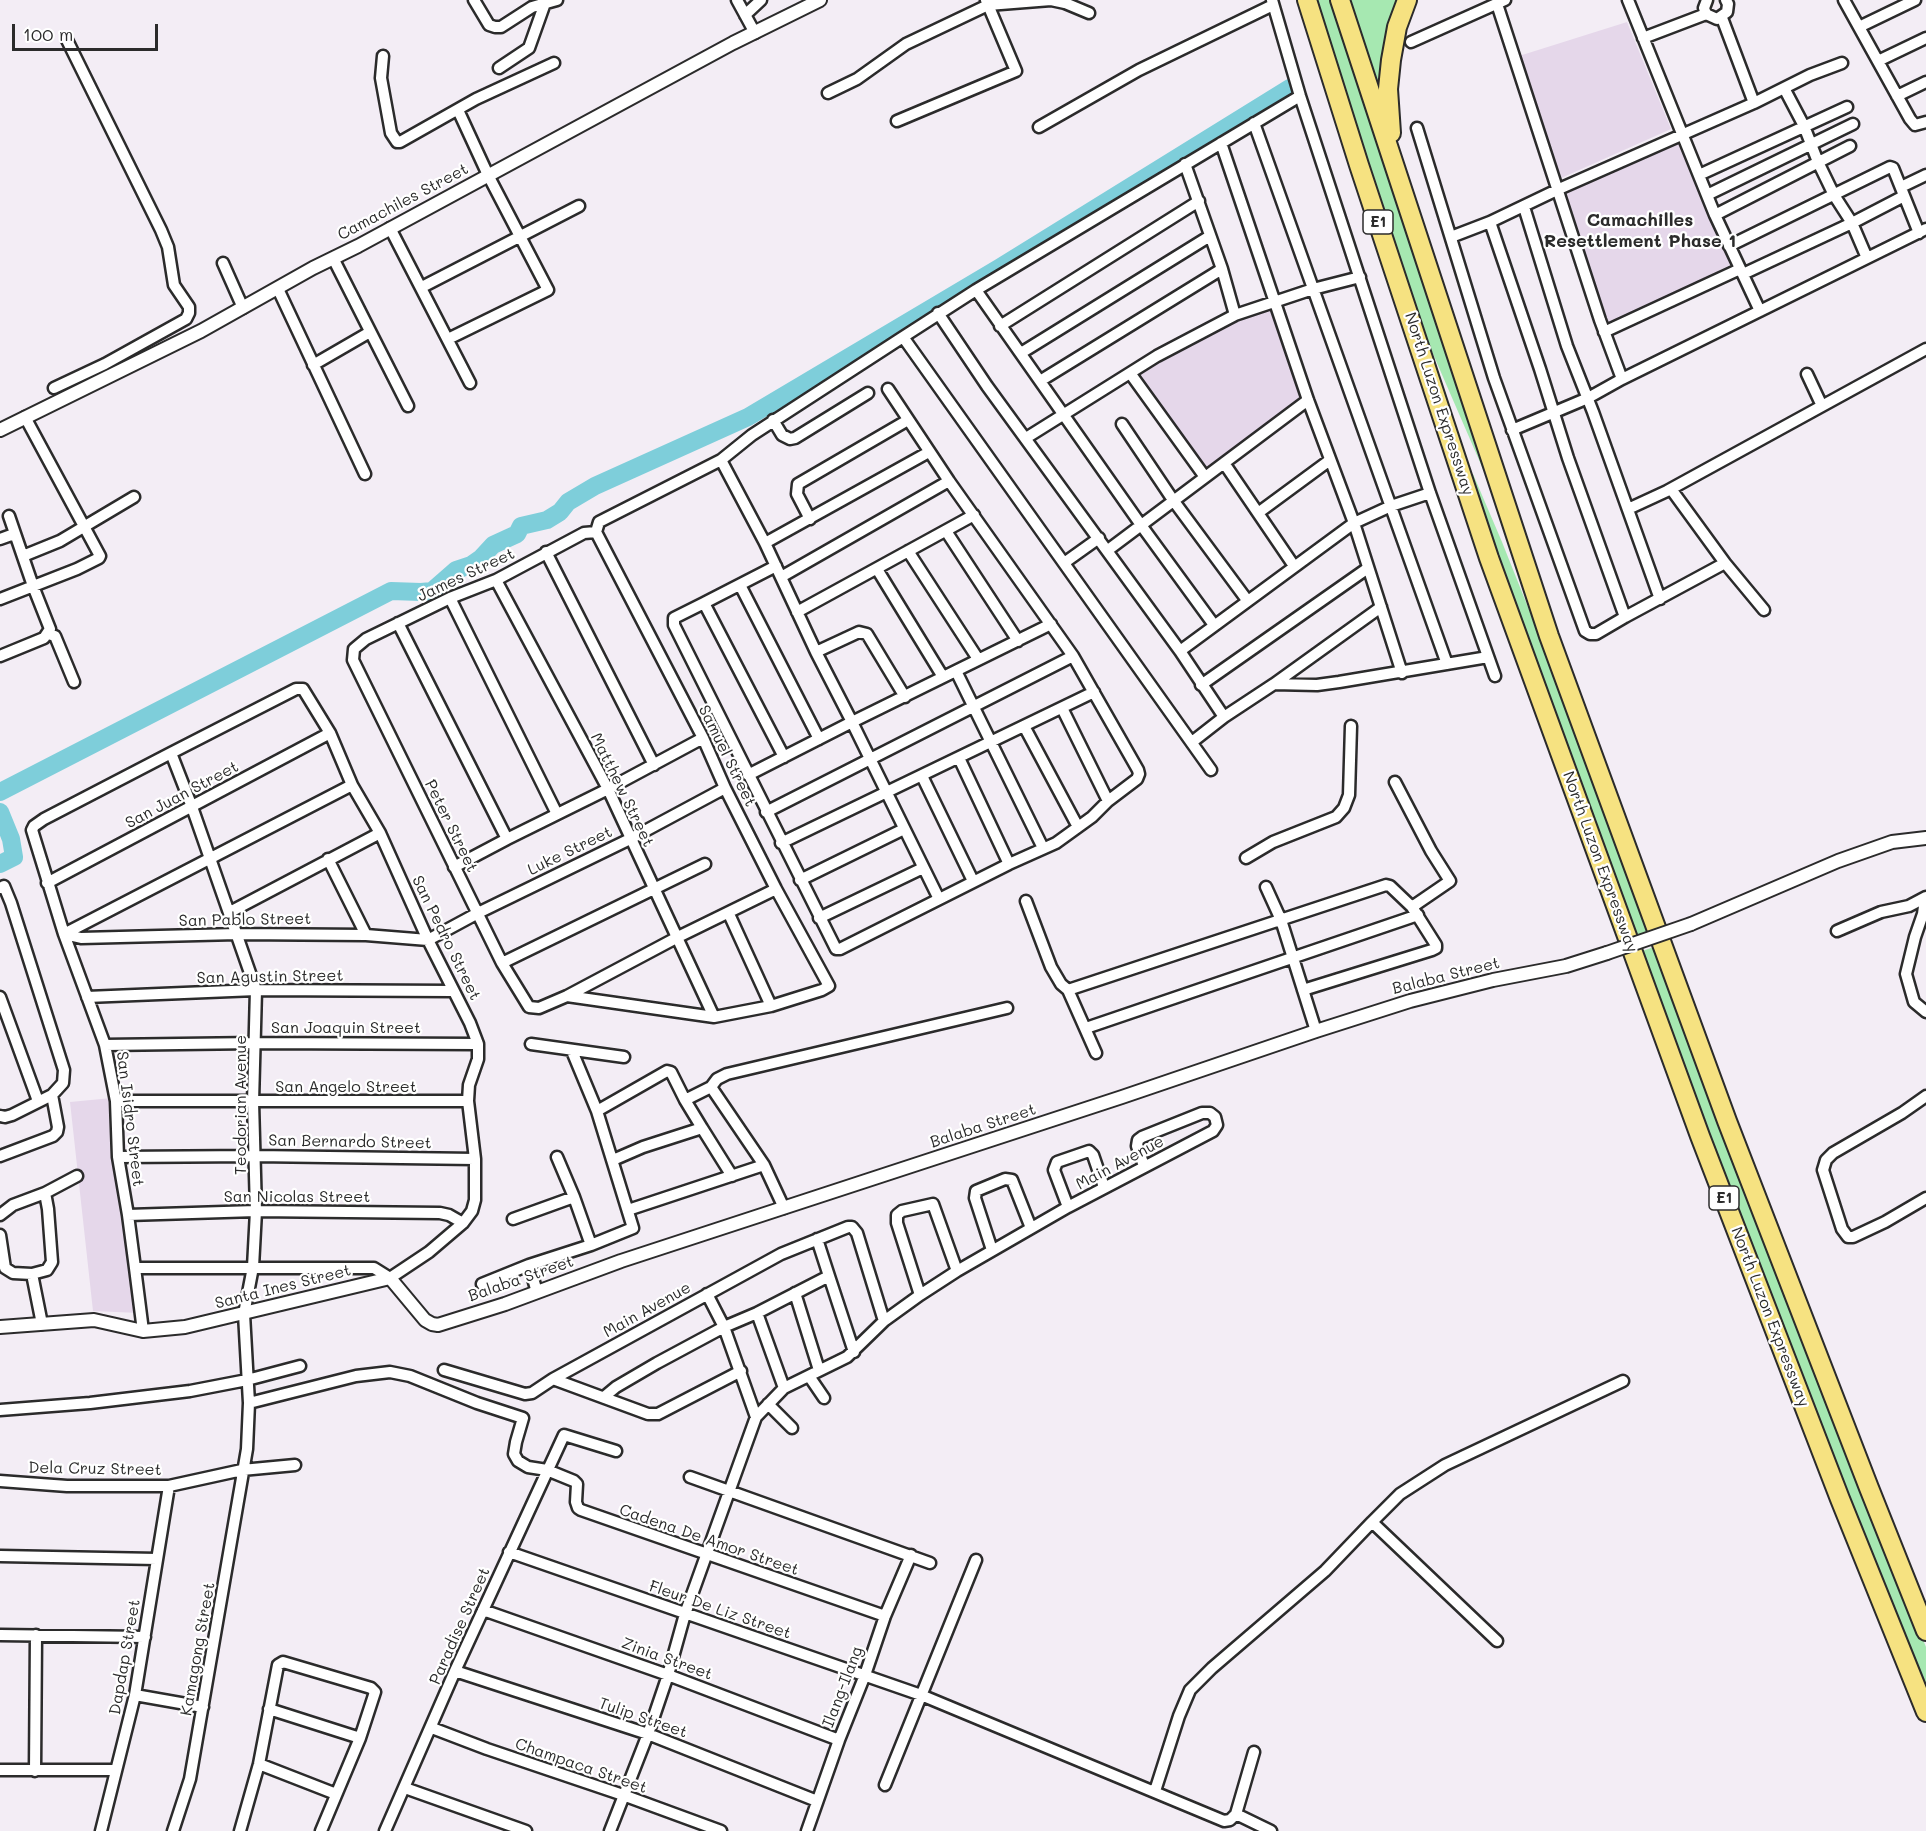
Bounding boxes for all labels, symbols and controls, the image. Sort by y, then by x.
scale bar [15,12,160,50]
text: 100 m [23,22,73,46]
street label: Camachiles Street [334,159,472,245]
district label: Camachilles Resettlement Phase 1 [1544,209,1736,252]
road number: E1 [1363,210,1393,234]
street label: North Luzon Expressway [1400,310,1478,498]
street label: James Street [414,544,518,606]
street label: Samuel Street [694,702,760,810]
street label: Matthew Street [586,730,658,850]
street label: San Juan Street [122,757,242,833]
street label: North Luzon Expressway [1558,769,1642,955]
street label: Peter Street [420,777,482,875]
street label: Luke Street [525,822,615,880]
street label: San Pedro Street [407,873,485,1003]
street label: San Pablo Street [179,909,311,931]
street label: Balaba Street [1390,953,1502,999]
street label: San Agustin Street [196,966,344,988]
street label: San Joaquin Street [271,1018,421,1038]
street label: Teodorian Avenue [231,1035,251,1175]
street label: San Isidro Street [112,1050,148,1188]
street label: San Angelo Street [275,1077,417,1097]
street label: Balaba Street [928,1100,1038,1152]
street label: San Bernardo Street [268,1131,432,1153]
street label: Main Avenue [1073,1132,1167,1194]
road number: E1 [1709,1186,1739,1210]
street label: San Nicolas Street [224,1187,370,1207]
street label: North Luzon Expressway [1727,1224,1813,1410]
street label: Balaba Street [466,1252,576,1306]
street label: Santa Ines Street [213,1261,353,1313]
street label: Main Avenue [600,1278,694,1342]
street label: Dela Cruz Street [28,1458,162,1480]
street label: Cadena De Amor Street [617,1500,801,1580]
street label: Paradise Street [426,1564,494,1688]
street label: Fleur De Liz Street [646,1577,794,1643]
street label: Kamagong Street [177,1581,219,1717]
street label: Dapdap Street [105,1598,145,1716]
street label: Zinia Street [619,1634,715,1684]
street label: Ilang-Ilang [819,1644,867,1730]
street label: Tulip Street [596,1694,690,1742]
street label: Champaca Street [512,1734,650,1798]

